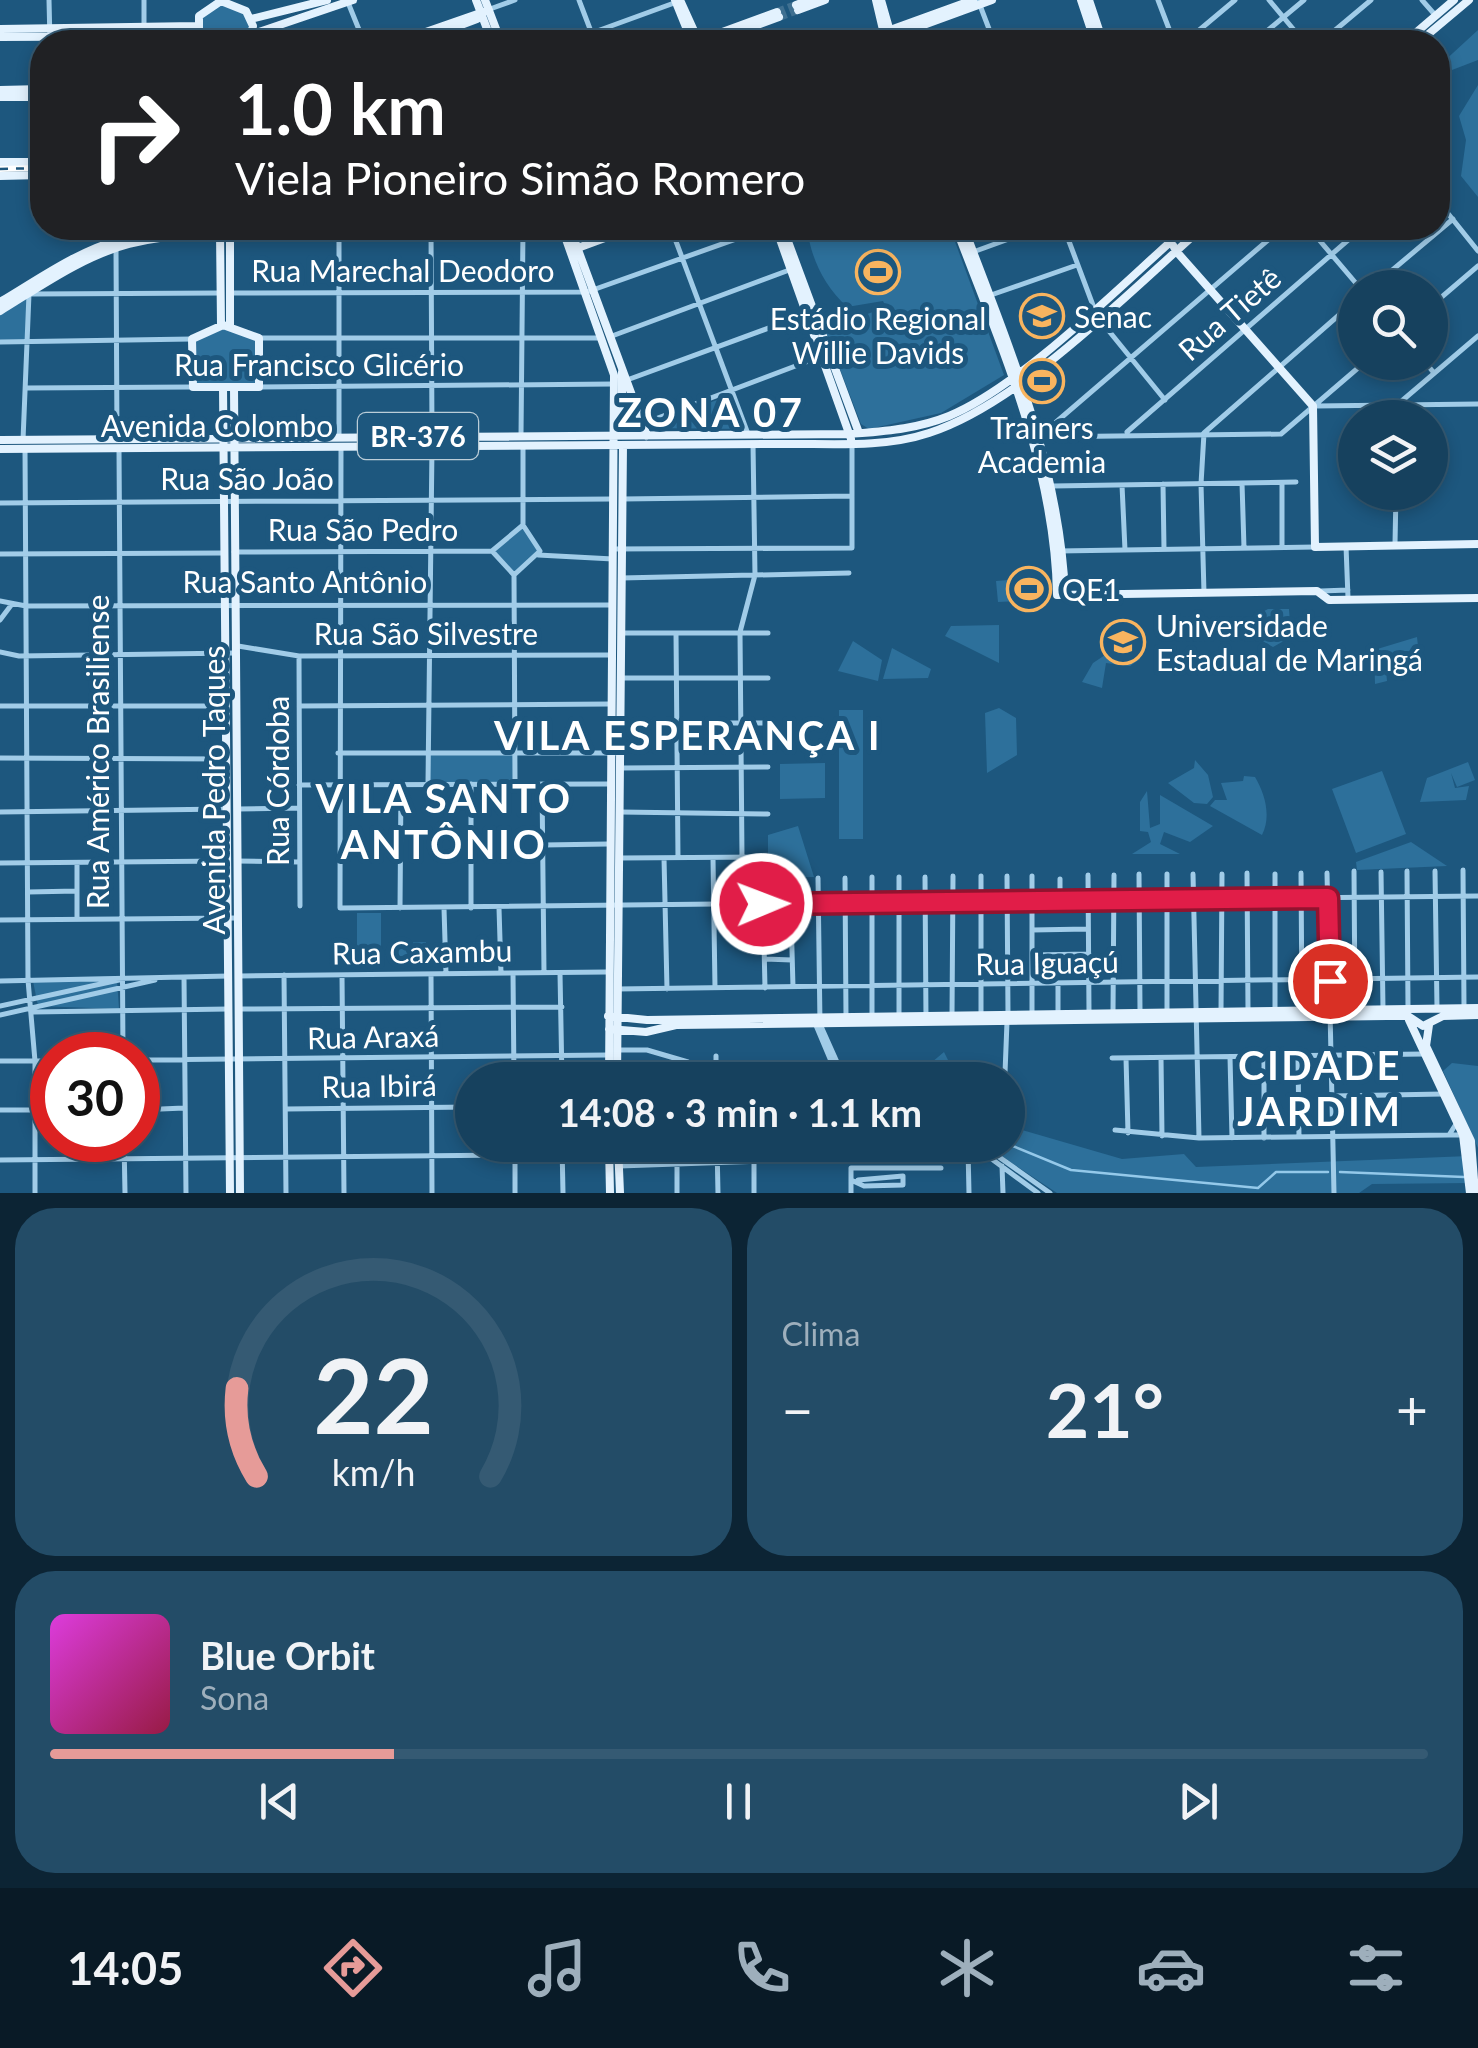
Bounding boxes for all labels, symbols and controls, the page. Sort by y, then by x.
text: 1.0 km [235,66,446,150]
icon: right [70,70,200,200]
text: Viela Pioneiro Simão Romero [235,151,805,205]
sports icon: Estádio Regional Willie Davids [855,249,901,295]
street label: Rua Marechal Deodoro [251,252,555,288]
street label: Rua Tietê [1171,259,1287,367]
map controls [1338,270,1448,510]
button: search [1338,270,1448,380]
school or university icon: Senac [1019,293,1065,339]
place label: Senac [1074,298,1152,334]
place label: Estádio Regional Willie Davids [770,300,986,370]
street label: Rua Francisco Glicério [174,346,464,382]
sports icon: Trainers Academia [1019,358,1065,404]
district label: ZONA 07 [618,388,804,436]
button: layers [1338,400,1448,510]
street label: Avenida Colombo [101,407,333,443]
place label: Trainers Academia [978,409,1106,479]
road number: BR-376 [358,413,478,459]
street label: Rua São João [160,460,334,496]
street label: Rua São Pedro [268,511,458,547]
street label: Rua Santo Antônio [183,563,427,599]
sports icon: QE1 [1006,566,1052,612]
place label: QE1 [1062,571,1121,607]
street label: Rua Américo Brasiliense [79,595,115,909]
place label: Universidade Estadual de Maringá [1156,607,1423,677]
street label: Rua São Silvestre [314,615,538,651]
school or university icon: Universidade Estadual de Maringá [1100,619,1146,665]
street label: Avenida Pedro Taques [195,646,231,934]
street label: Rua Córdoba [259,696,295,866]
district label: VILA ESPERANÇA I [493,711,882,759]
district label: VILA SANTO ANTÔNIO [315,774,572,868]
position arrow [710,852,814,956]
street label: Rua Caxambu [331,931,513,971]
pin [1288,939,1373,1024]
street label: Rua Iguaçú [975,943,1119,981]
icon: arrive [1303,954,1358,1009]
street label: Rua Araxá [307,1017,439,1055]
speed limit sign: 30 [30,1032,160,1162]
district label: CIDADE JARDIM [1237,1041,1403,1135]
street label: Rua Ibirá [321,1066,437,1104]
text: 14:08 · 3 min · 1.1 km [558,1089,922,1135]
text: Clima [782,1314,860,1353]
text: 22 [313,1331,434,1456]
text: 21° [1046,1364,1164,1454]
text: − [782,1376,813,1442]
text: + [1396,1376,1428,1442]
text: km/h [331,1451,415,1494]
text: Blue Orbit [200,1632,375,1678]
text: Sona [200,1678,269,1717]
icon: previous [252,1774,307,1829]
icon: pause [711,1774,766,1829]
icon: next [1171,1774,1226,1829]
icon: directions [318,1933,388,2003]
icon: music [522,1933,592,2003]
icon: phone [727,1933,797,2003]
icon: climate [932,1933,1002,2003]
icon: car [1136,1933,1206,2003]
icon: filters [1341,1933,1411,2003]
text: 14:05 [67,1941,183,1995]

